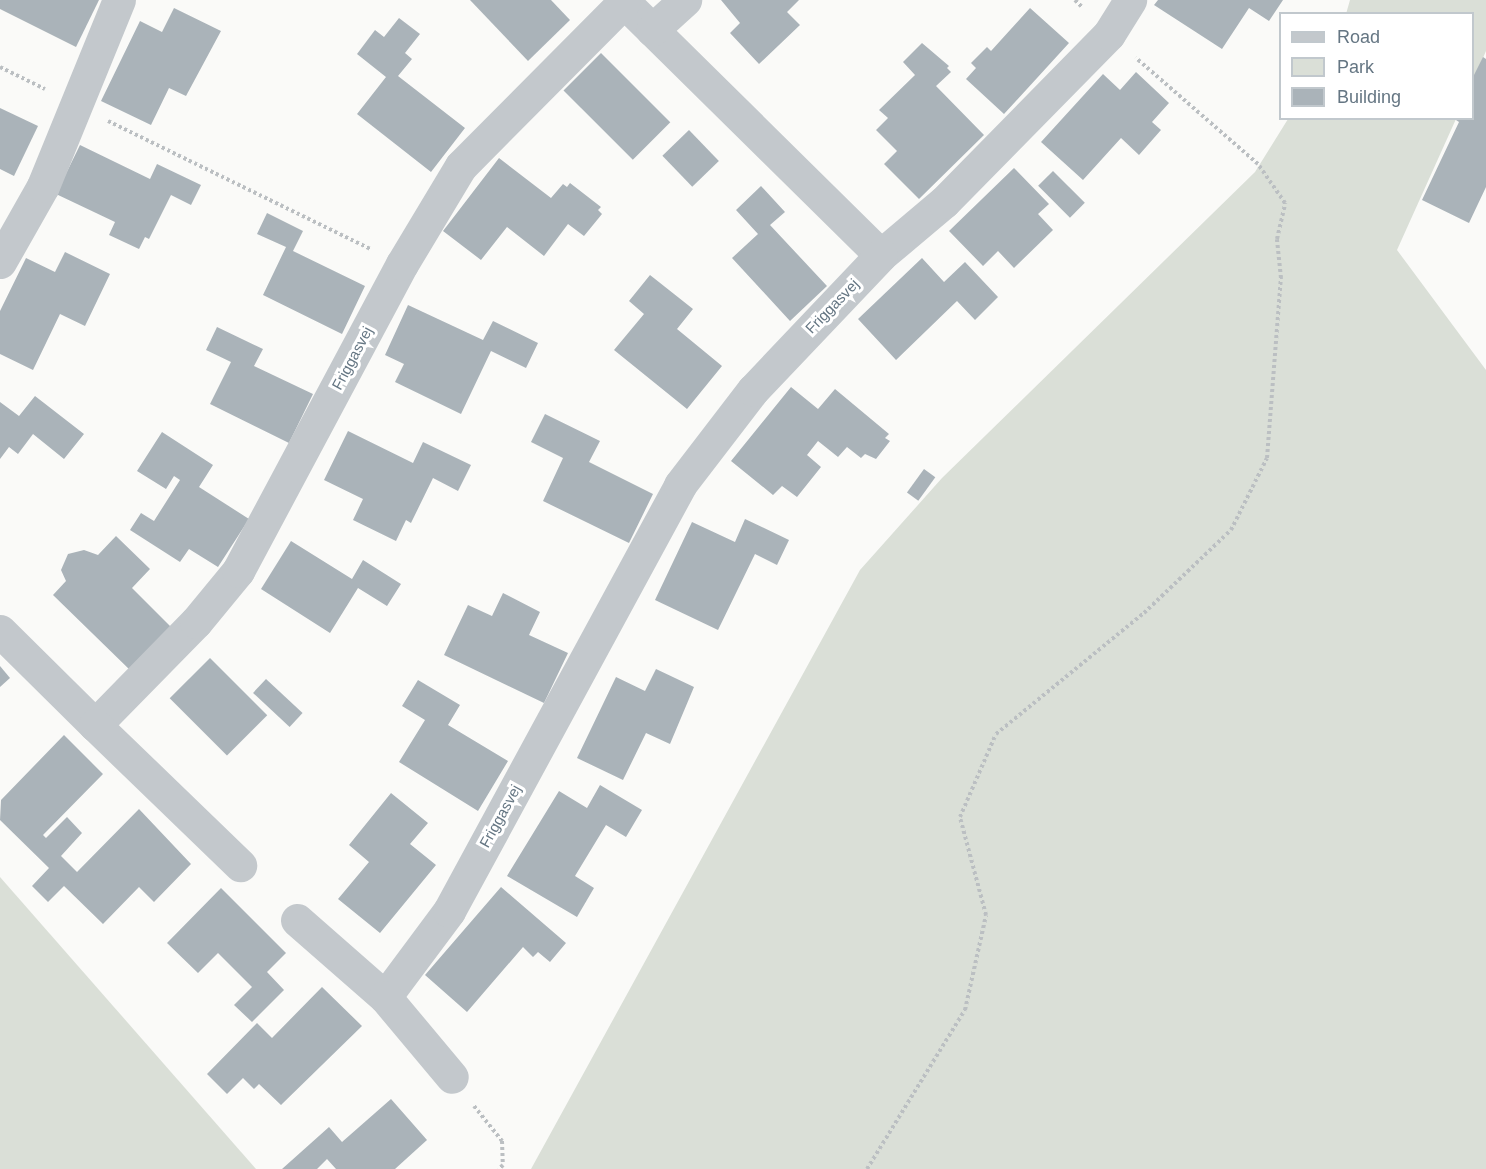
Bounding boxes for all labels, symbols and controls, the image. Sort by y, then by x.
legend [1279,12,1474,120]
text: Road [1337,27,1380,47]
text: Park [1337,57,1374,77]
text: Building [1337,87,1401,107]
street label: Friggasvej [801,275,863,337]
street label: Friggasvej [328,323,376,393]
street label: Friggasvej [475,781,525,851]

